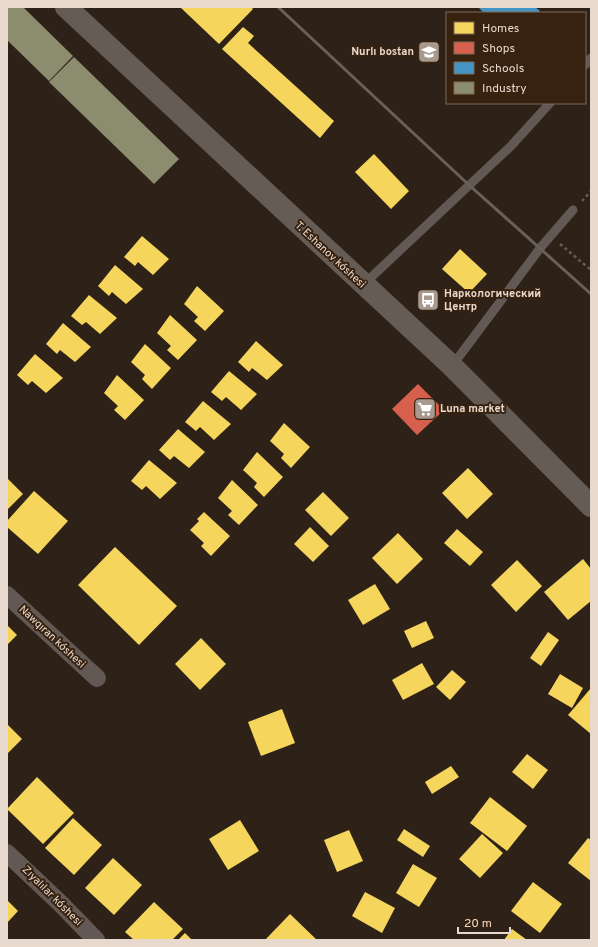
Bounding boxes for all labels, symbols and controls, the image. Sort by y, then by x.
legend [446,12,586,104]
text: Homes [482,21,519,37]
school or university icon: Nurlı bostan [416,39,442,65]
text: Shops [482,41,515,57]
place label: Nurlı bostan [351,45,414,59]
text: Schools [482,61,524,77]
text: Industry [482,81,527,97]
street label: T. Eshanov kóshesi [292,219,368,291]
bus stop icon: Наркологический Центр [415,287,441,313]
place label: Наркологический Центр [444,287,541,314]
supermarket icon: Luna market [412,396,438,422]
place label: Luna market [440,402,505,416]
street label: Nawqıran kóshesi [16,603,88,671]
street label: Zıyalılar kóshesi [19,863,85,929]
scale bar [458,909,510,935]
text: 20 m [464,916,492,932]

